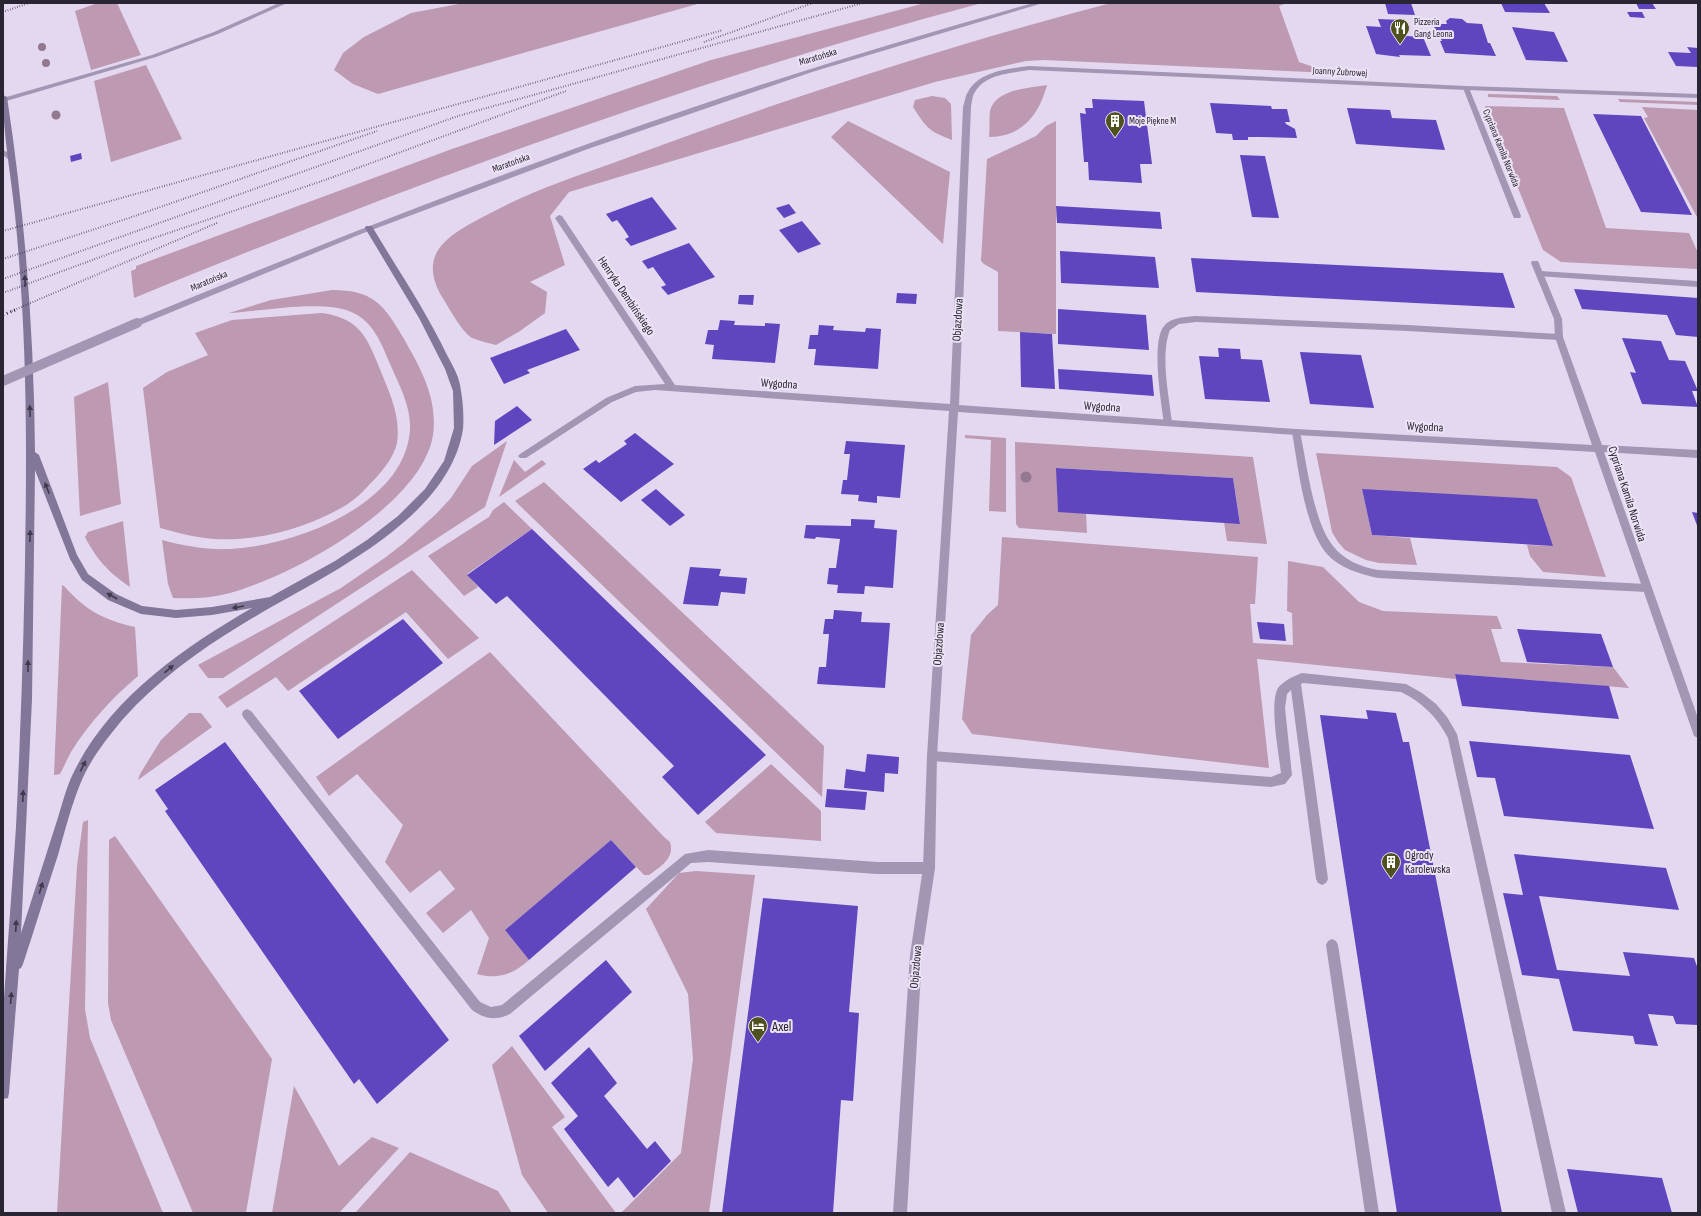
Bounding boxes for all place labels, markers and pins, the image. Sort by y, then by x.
place label: Pizzeria Gang Leona [1414,16,1453,40]
restaurant icon: Pizzeria Gang Leona [1389,17,1411,45]
building icon: Moje Piękne M [1104,110,1126,138]
place label: Moje Piękne M [1129,115,1176,127]
place label: Ogrody Karolewska [1405,848,1451,877]
building icon: Ogrody Karolewska [1380,851,1402,879]
hotel icon: Axel [747,1015,769,1043]
place label: Axel [771,1018,791,1035]

